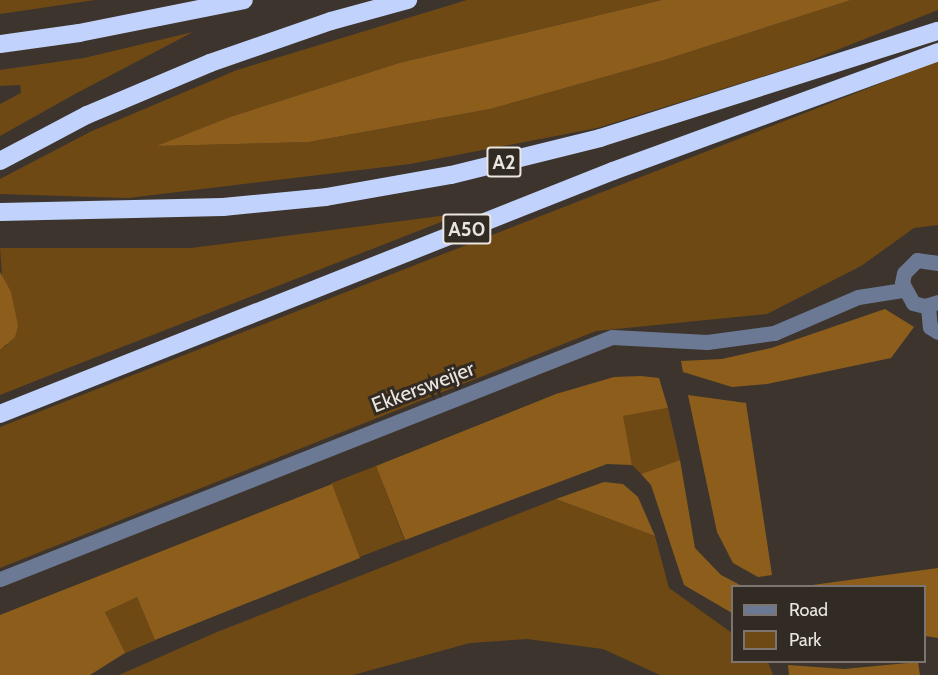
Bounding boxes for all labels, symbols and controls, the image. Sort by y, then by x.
road number: A2 [486,145,522,179]
road number: A50 [442,212,492,246]
street label: Ekkersweijer [368,356,478,418]
legend [731,585,926,663]
text: Road [789,599,828,621]
text: Park [789,629,821,651]

